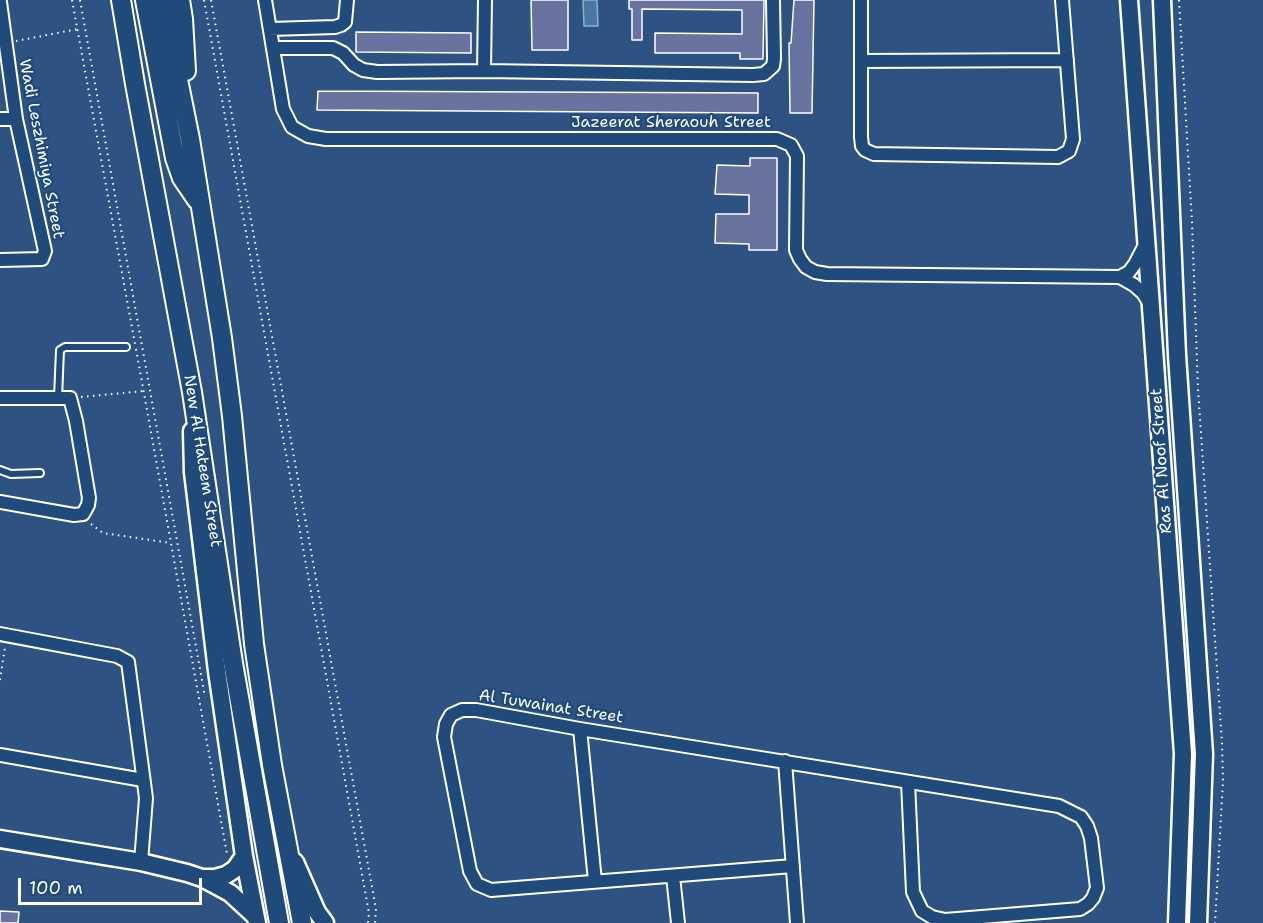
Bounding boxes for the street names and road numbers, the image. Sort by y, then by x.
street label: Wadi Leszhimiya Street [14,58,68,240]
street label: Jazeerat Sheraouh Street [571,113,771,133]
street label: New Al Hateem Street [179,374,225,548]
street label: Ras Al Noof Street [1147,388,1177,534]
street label: Al Tuwainat Street [477,686,625,728]

